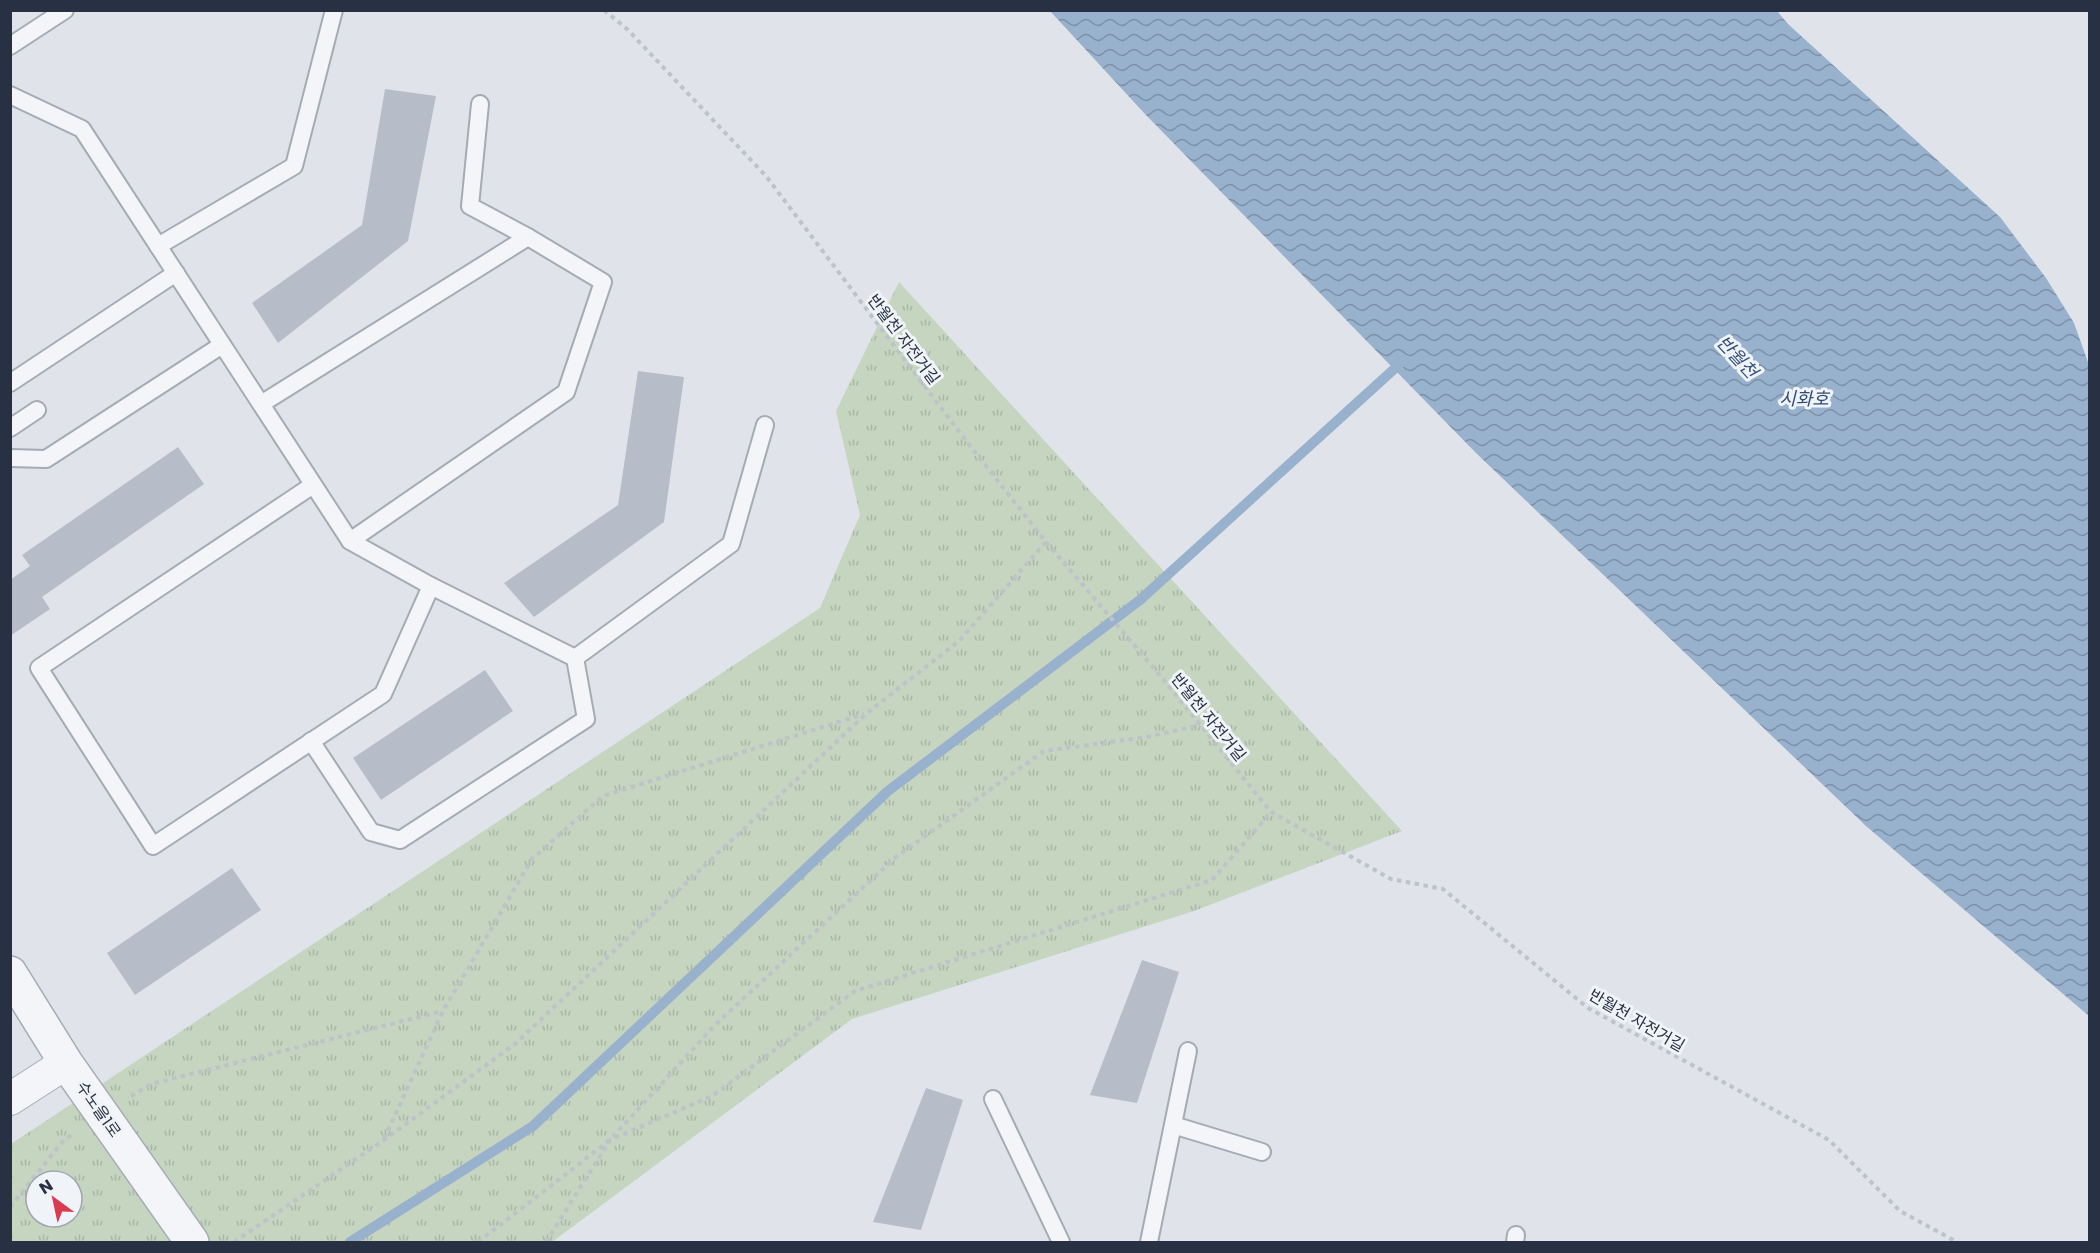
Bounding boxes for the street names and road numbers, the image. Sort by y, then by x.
street label: 반월천 자전거길 [862,290,945,389]
street label: 반월천 자전거길 [1166,668,1251,766]
street label: 반월천 자전거길 [1585,984,1689,1057]
street label: 수노을1로 [71,1076,127,1142]

